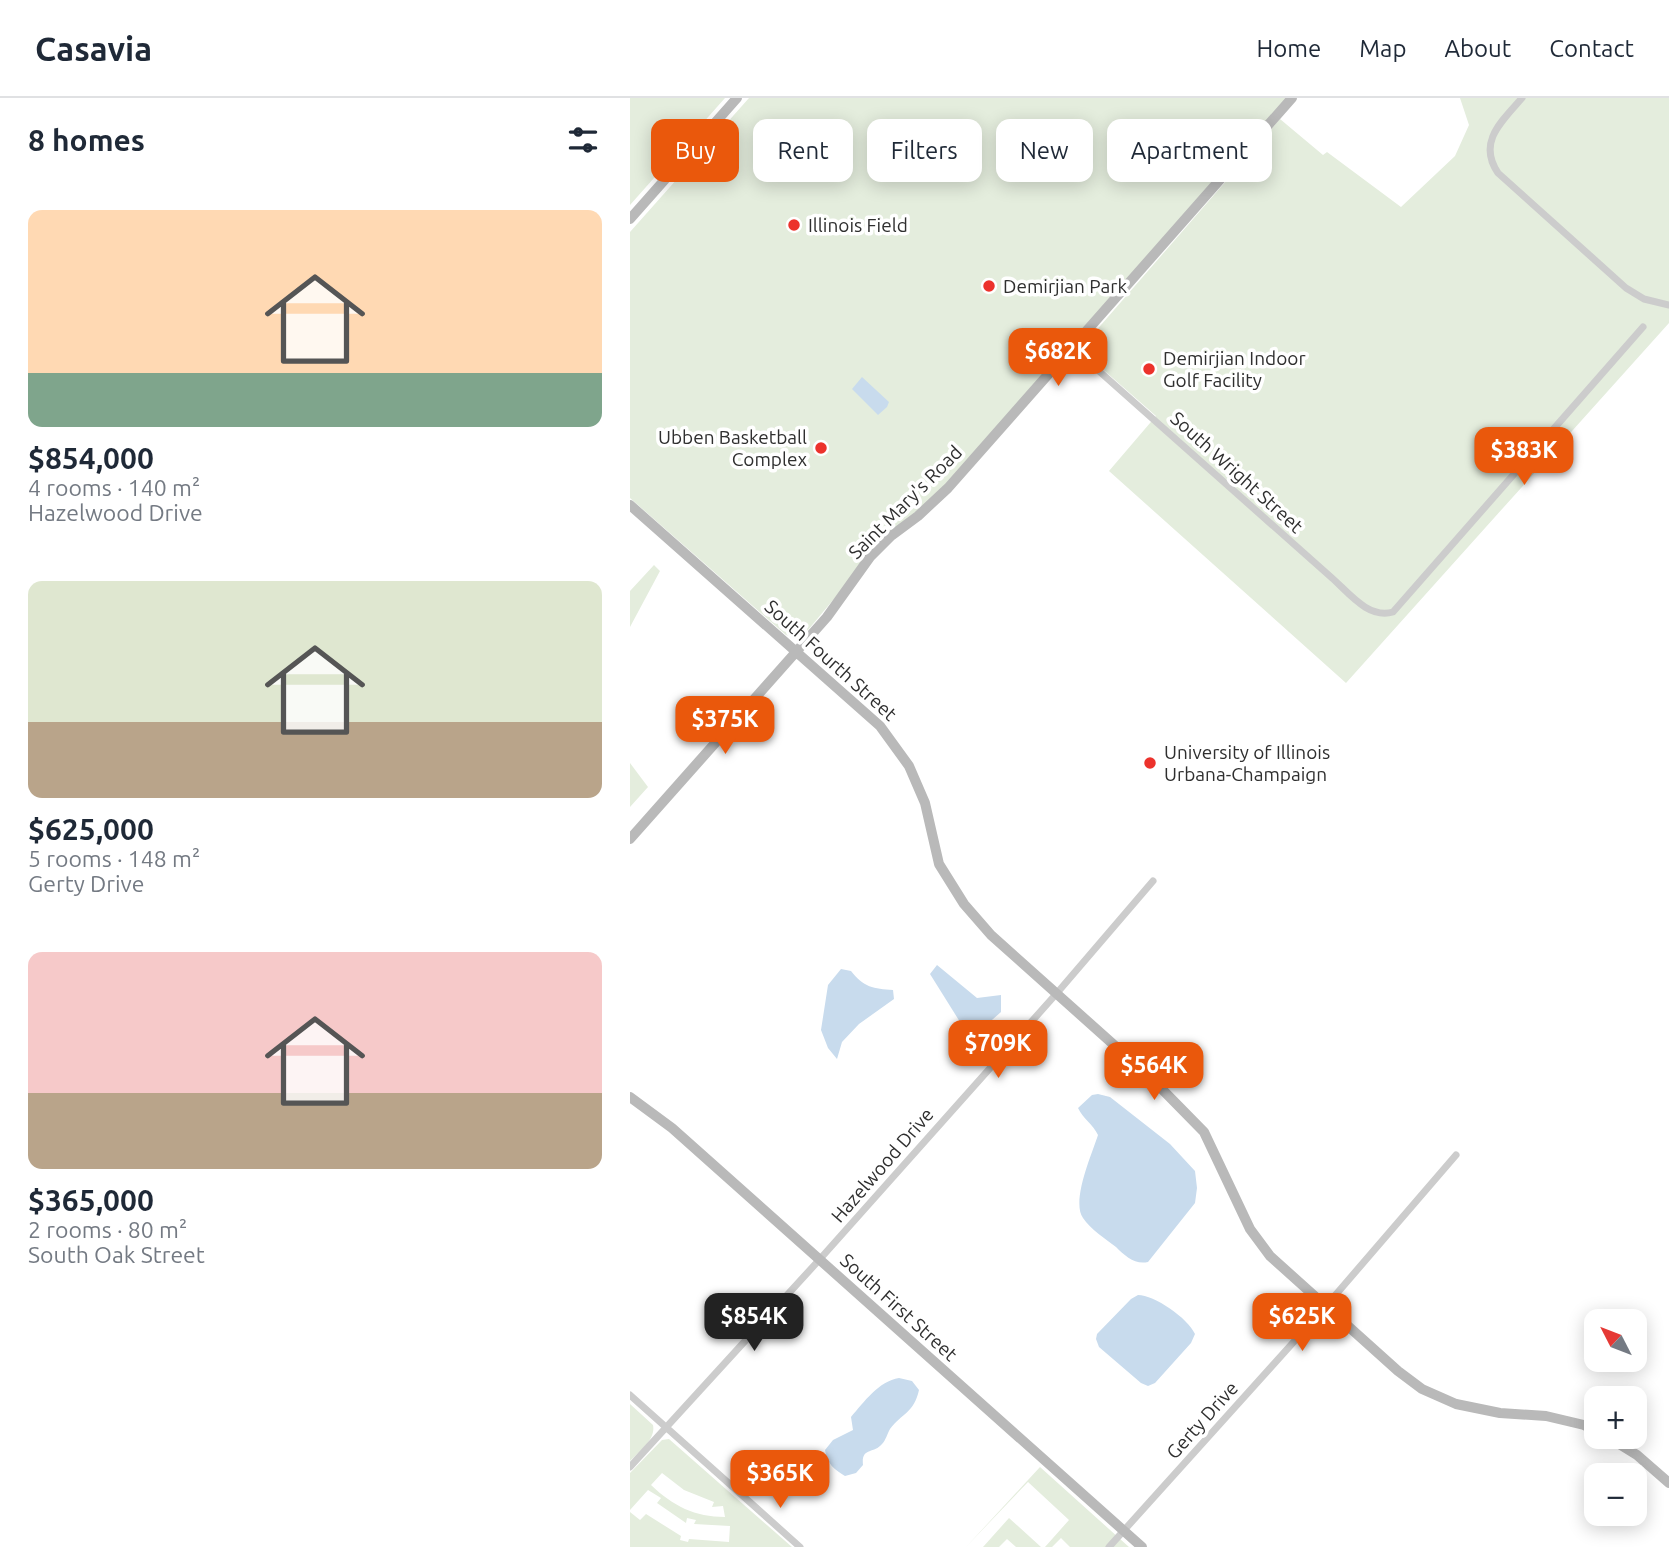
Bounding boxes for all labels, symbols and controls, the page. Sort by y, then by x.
text: Casavia [35,30,152,67]
text: Home [1256,35,1321,62]
text: Map [1359,35,1406,62]
text: About [1444,35,1511,62]
text: Contact [1549,35,1634,62]
chip: Buy [651,119,739,182]
chip: Rent [753,119,853,182]
chip: Filters [867,119,982,182]
chip: New [996,119,1093,182]
chip: Apartment [1107,119,1272,182]
icon: filters [564,121,602,159]
text: 8 homes [28,123,145,157]
place label: Illinois Field [808,214,908,236]
marker: Illinois Field [786,217,802,233]
icon: home [252,256,378,382]
place label: Demirjian Park [1003,275,1127,297]
marker: Demirjian Park [981,278,997,294]
pin: $682K [1009,328,1107,388]
text: $682K [1024,338,1092,363]
place label: Demirjian Indoor Golf Facility [1163,347,1306,391]
marker: Demirjian Indoor Golf Facility [1141,361,1157,377]
street label: South Wright Street [1166,407,1308,538]
place label: Ubben Basketball Complex [658,426,807,470]
pin: $383K [1475,428,1573,487]
text: $383K [1490,437,1558,462]
marker: Ubben Basketball Complex [813,440,829,456]
text: $854,000 [28,441,154,475]
street label: Saint Mary's Road [844,441,966,563]
text: 4 rooms · 140 m² [28,475,200,500]
text: Hazelwood Drive [28,500,203,525]
street label: South Fourth Street [761,595,902,725]
icon: home [252,627,378,753]
pin: $375K [676,696,774,756]
text: $375K [691,706,759,731]
place label: University of Illinois Urbana-Champaign [1164,741,1330,785]
marker: University of Illinois Urbana-Champaign [1142,755,1158,771]
text: $625,000 [28,812,154,846]
text: 5 rooms · 148 m² [28,846,200,871]
text: Gerty Drive [28,871,144,896]
icon: home [252,998,378,1124]
pin: $709K [949,1020,1047,1080]
text: $709K [964,1030,1032,1055]
pin: $564K [1105,1042,1203,1102]
text: $564K [1120,1052,1188,1077]
street label: Hazelwood Drive [826,1103,938,1227]
text: $365,000 [28,1183,154,1217]
text: 2 rooms · 80 m² [28,1217,187,1242]
text: South Oak Street [28,1242,205,1267]
street label: South First Street [836,1249,962,1366]
pin: $854K [705,1294,803,1353]
pin: $625K [1253,1294,1351,1353]
text: $854K [720,1303,788,1328]
text: $625K [1268,1303,1336,1328]
north arrow [1584,1309,1647,1372]
map controls [1584,1309,1647,1526]
street label: Gerty Drive [1162,1377,1242,1463]
button: + [1584,1386,1647,1449]
pin: $365K [731,1450,829,1510]
text: $365K [746,1460,814,1485]
button: − [1584,1463,1647,1526]

